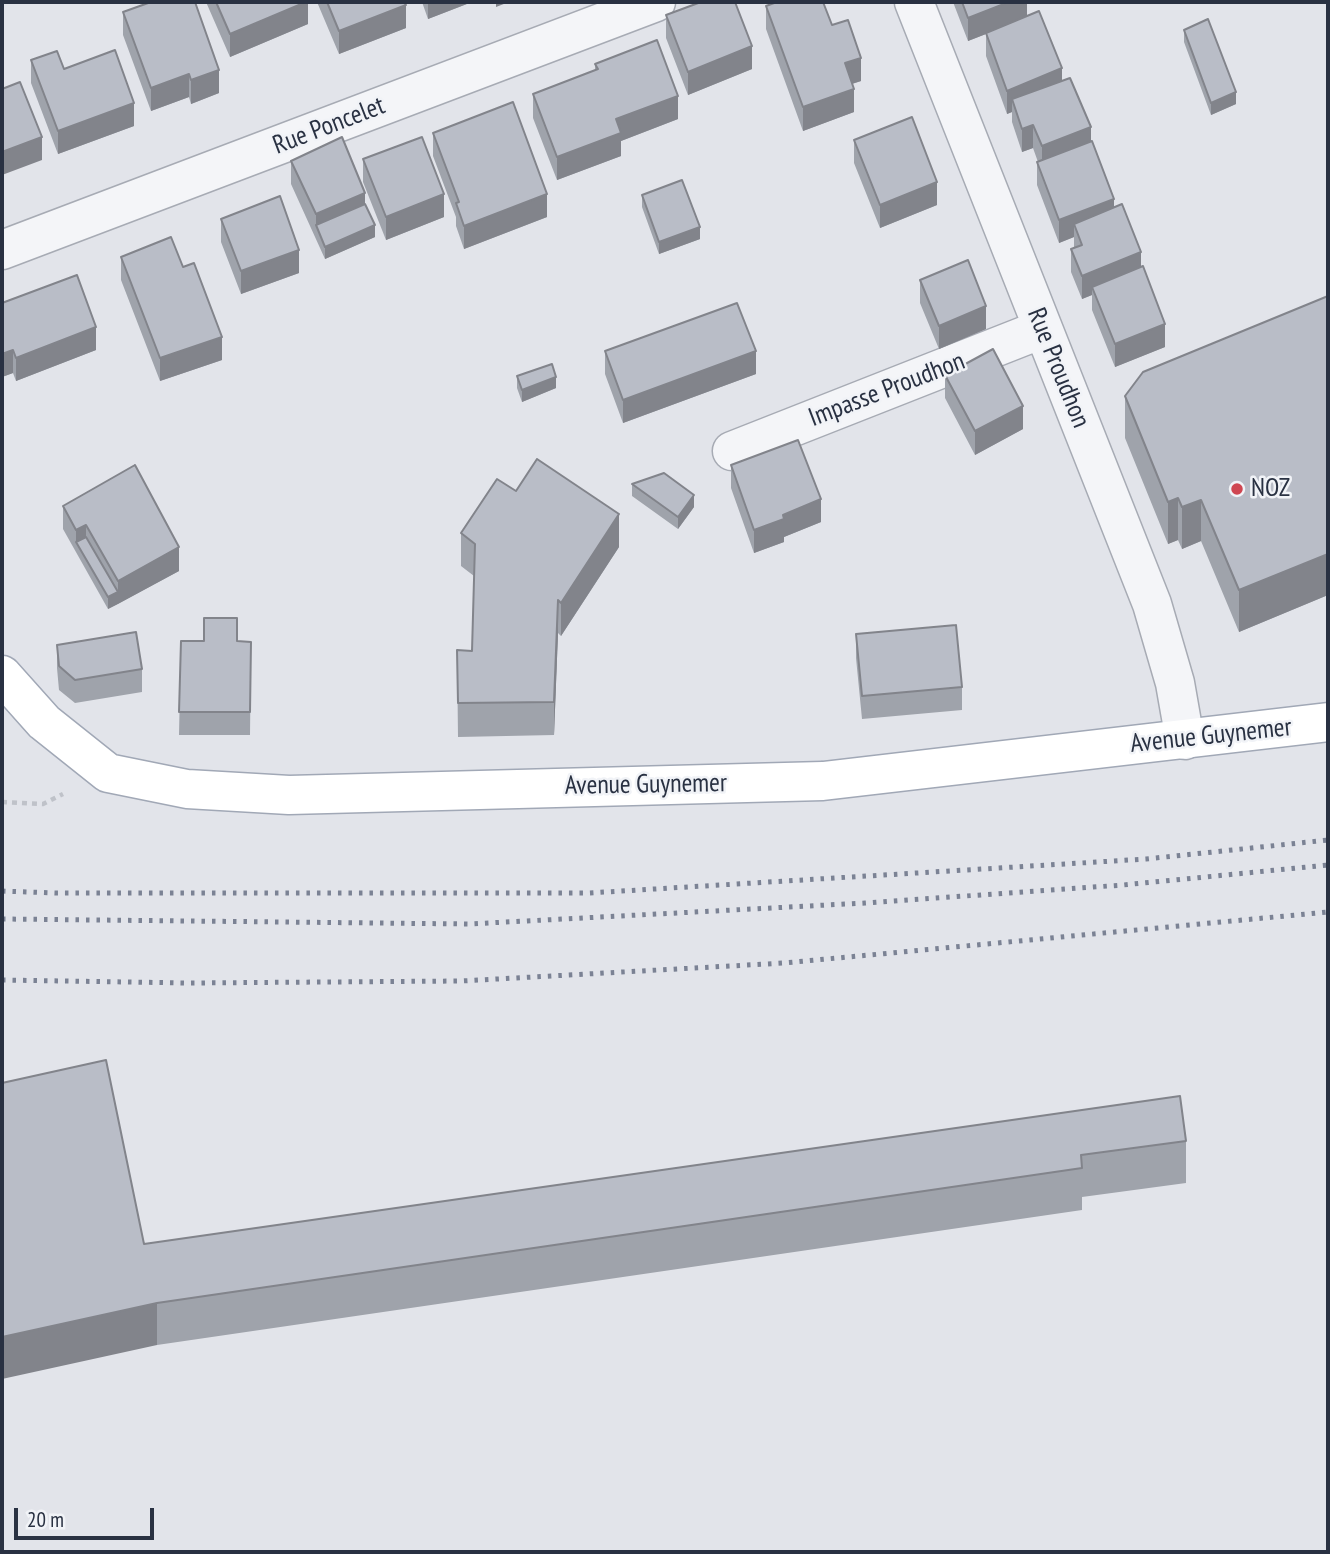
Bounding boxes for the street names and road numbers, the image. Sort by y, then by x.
street label: Rue Poncelet [269,90,389,162]
street label: Rue Proudhon [1020,304,1096,432]
street label: Impasse Proudhon [805,346,969,434]
street label: Avenue Guynemer [1129,712,1293,760]
street label: Avenue Guynemer [565,768,727,802]

